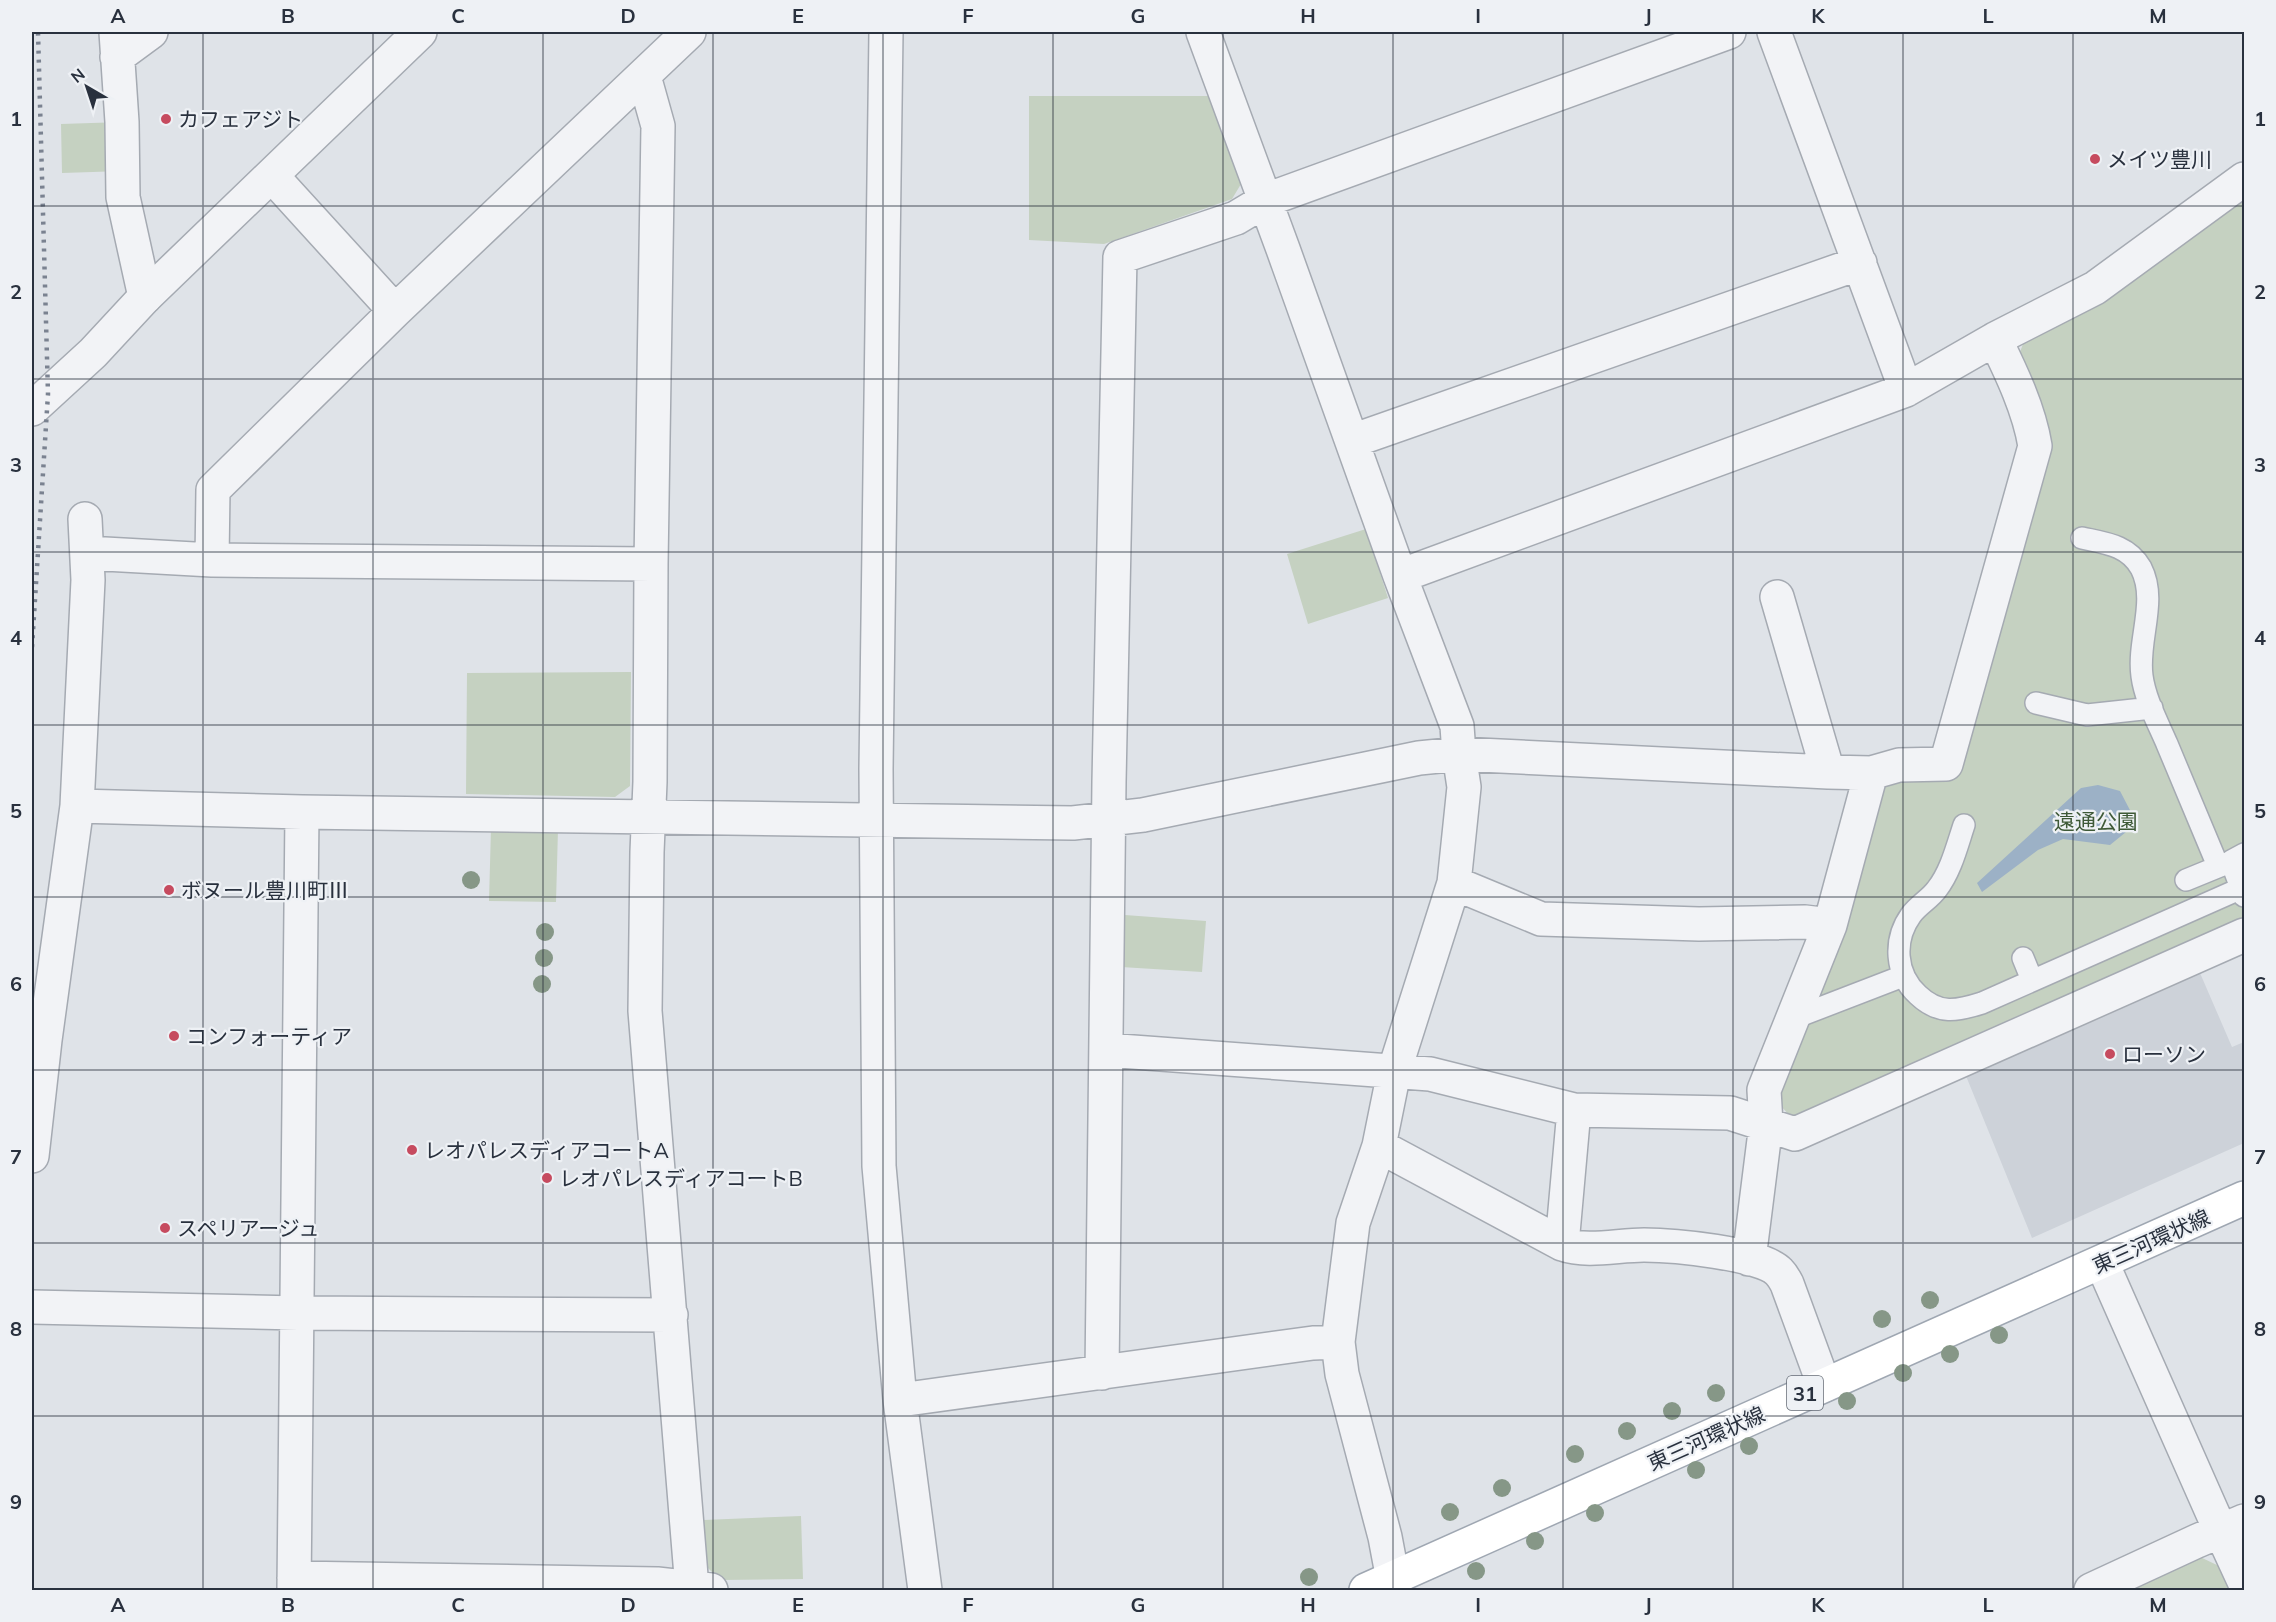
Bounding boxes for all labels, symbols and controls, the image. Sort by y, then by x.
text: A [111,3,126,28]
text: B [281,3,295,28]
text: C [451,3,465,28]
text: D [620,3,636,28]
text: E [792,3,804,28]
text: F [962,3,974,28]
text: G [1131,3,1145,28]
text: H [1300,3,1316,28]
text: I [1475,3,1481,28]
text: J [1644,3,1652,28]
text: K [1811,3,1825,28]
text: L [1982,3,1994,28]
text: M [2149,3,2167,28]
north arrow [57,57,117,117]
text: N [67,64,89,87]
text: 1 [10,106,22,131]
place label: カフェアジト [178,106,303,132]
text: 1 [2254,106,2266,131]
marker: カフェアジト [159,112,173,126]
place label: メイツ豊川 [2107,146,2212,172]
marker: メイツ豊川 [2088,152,2102,166]
text: 2 [10,279,22,304]
text: 2 [2254,279,2266,304]
text: 3 [10,452,22,477]
text: 3 [2254,452,2266,477]
text: 4 [10,625,22,650]
text: 4 [2254,625,2266,650]
text: 5 [10,798,22,823]
text: 5 [2254,798,2266,823]
park label: 遠通公園 [2054,808,2138,834]
place label: ボヌール豊川町Ⅲ [181,877,349,903]
marker: ボヌール豊川町Ⅲ [162,883,176,897]
text: 6 [10,971,22,996]
text: 6 [2254,971,2266,996]
place label: コンフォーティア [186,1023,352,1049]
marker: コンフォーティア [167,1029,181,1043]
place label: ローソン [2122,1041,2206,1067]
marker: ローソン [2103,1047,2117,1061]
place label: レオパレスディアコートA [424,1137,670,1163]
marker: レオパレスディアコートA [405,1143,419,1157]
text: 7 [10,1144,22,1169]
text: 7 [2254,1144,2266,1169]
place label: レオパレスディアコートB [559,1165,803,1191]
marker: レオパレスディアコートB [540,1171,554,1185]
street label: 東三河環状線 [2088,1203,2214,1279]
place label: スペリアージュ [177,1215,319,1241]
marker: スペリアージュ [158,1221,172,1235]
text: 8 [10,1316,22,1341]
text: 8 [2254,1316,2266,1341]
road number: 31 [1787,1376,1823,1410]
street label: 東三河環状線 [1643,1400,1769,1476]
text: 9 [10,1489,22,1514]
text: 9 [2254,1489,2266,1514]
text: A [111,1592,126,1617]
text: B [281,1592,295,1617]
text: C [451,1592,465,1617]
text: D [620,1592,636,1617]
text: E [792,1592,804,1617]
text: F [962,1592,974,1617]
text: G [1131,1592,1145,1617]
text: H [1300,1592,1316,1617]
text: I [1475,1592,1481,1617]
text: J [1644,1592,1652,1617]
text: K [1811,1592,1825,1617]
text: L [1982,1592,1994,1617]
text: M [2149,1592,2167,1617]

